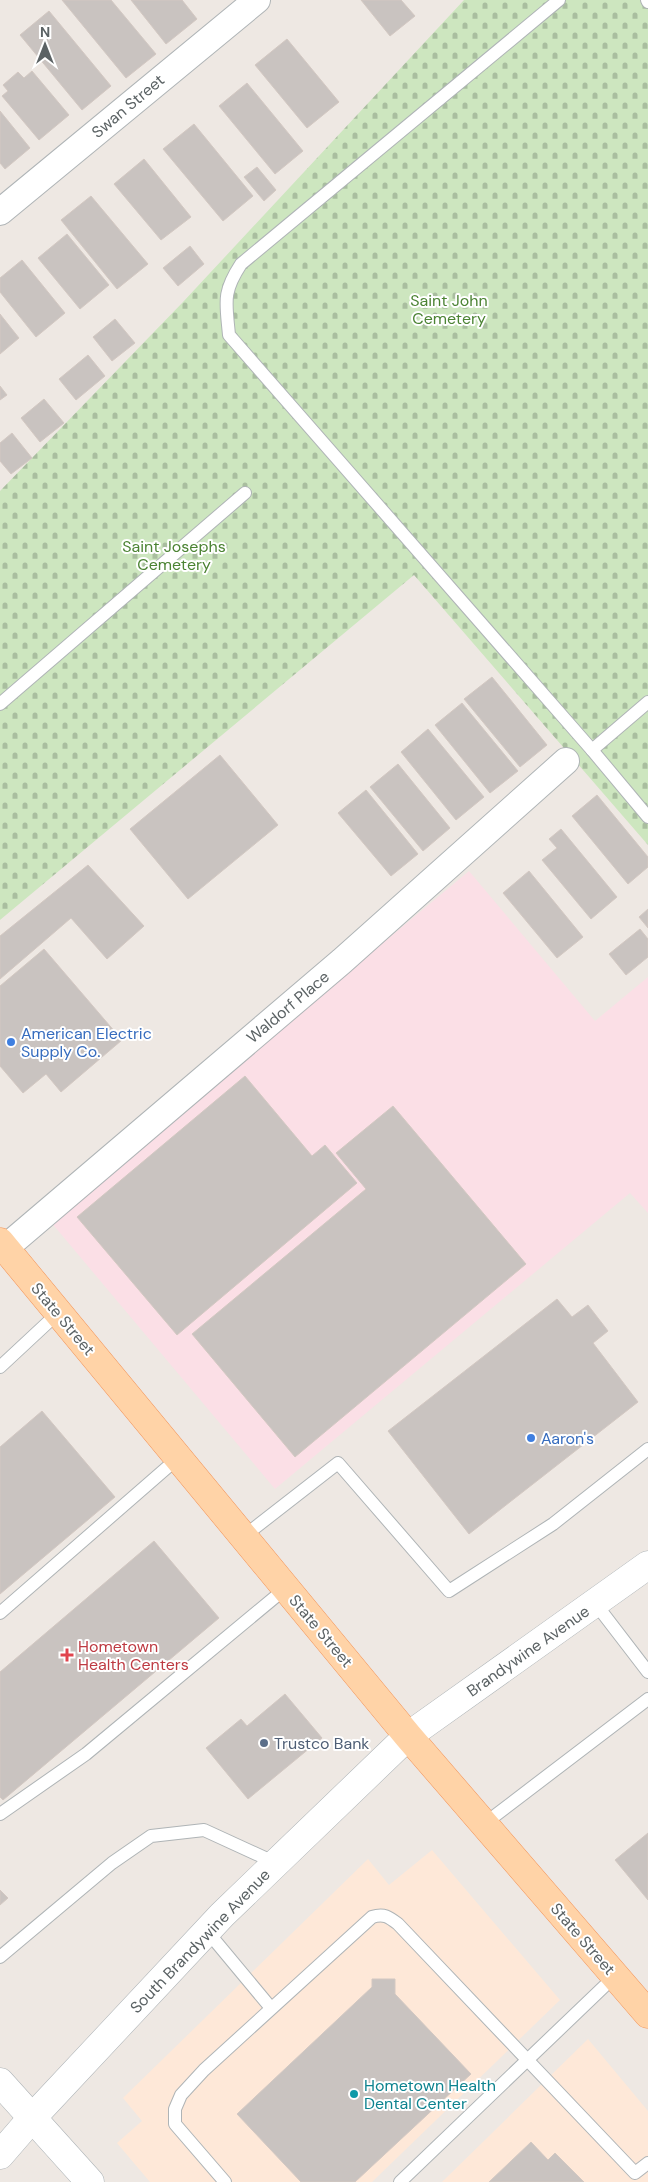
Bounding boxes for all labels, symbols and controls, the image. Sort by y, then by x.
north arrow [20,20,70,70]
text: N [40,23,50,41]
street label: Swan Street [87,69,169,143]
park label: Saint John Cemetery [410,290,488,329]
park label: Saint Josephs Cemetery [122,536,226,575]
street label: Waldorf Place [242,966,334,1048]
place label: American Electric Supply Co. [21,1023,152,1062]
marker: American Electric Supply Co. [5,1036,17,1048]
street label: State Street [26,1278,100,1360]
place label: Aaron's [541,1428,594,1449]
marker: Aaron's [525,1432,537,1444]
street label: State Street [284,1590,358,1672]
street label: Brandywine Avenue [462,1601,594,1701]
place label: Hometown Health Centers [78,1636,189,1675]
marker: Hometown Health Centers [60,1648,74,1662]
place label: Trustco Bank [274,1733,369,1754]
marker: Trustco Bank [258,1737,270,1749]
street label: South Brandywine Avenue [125,1864,275,2018]
street label: State Street [546,1899,620,1979]
place label: Hometown Health Dental Center [364,2075,496,2114]
marker: Hometown Health Dental Center [348,2088,360,2100]

